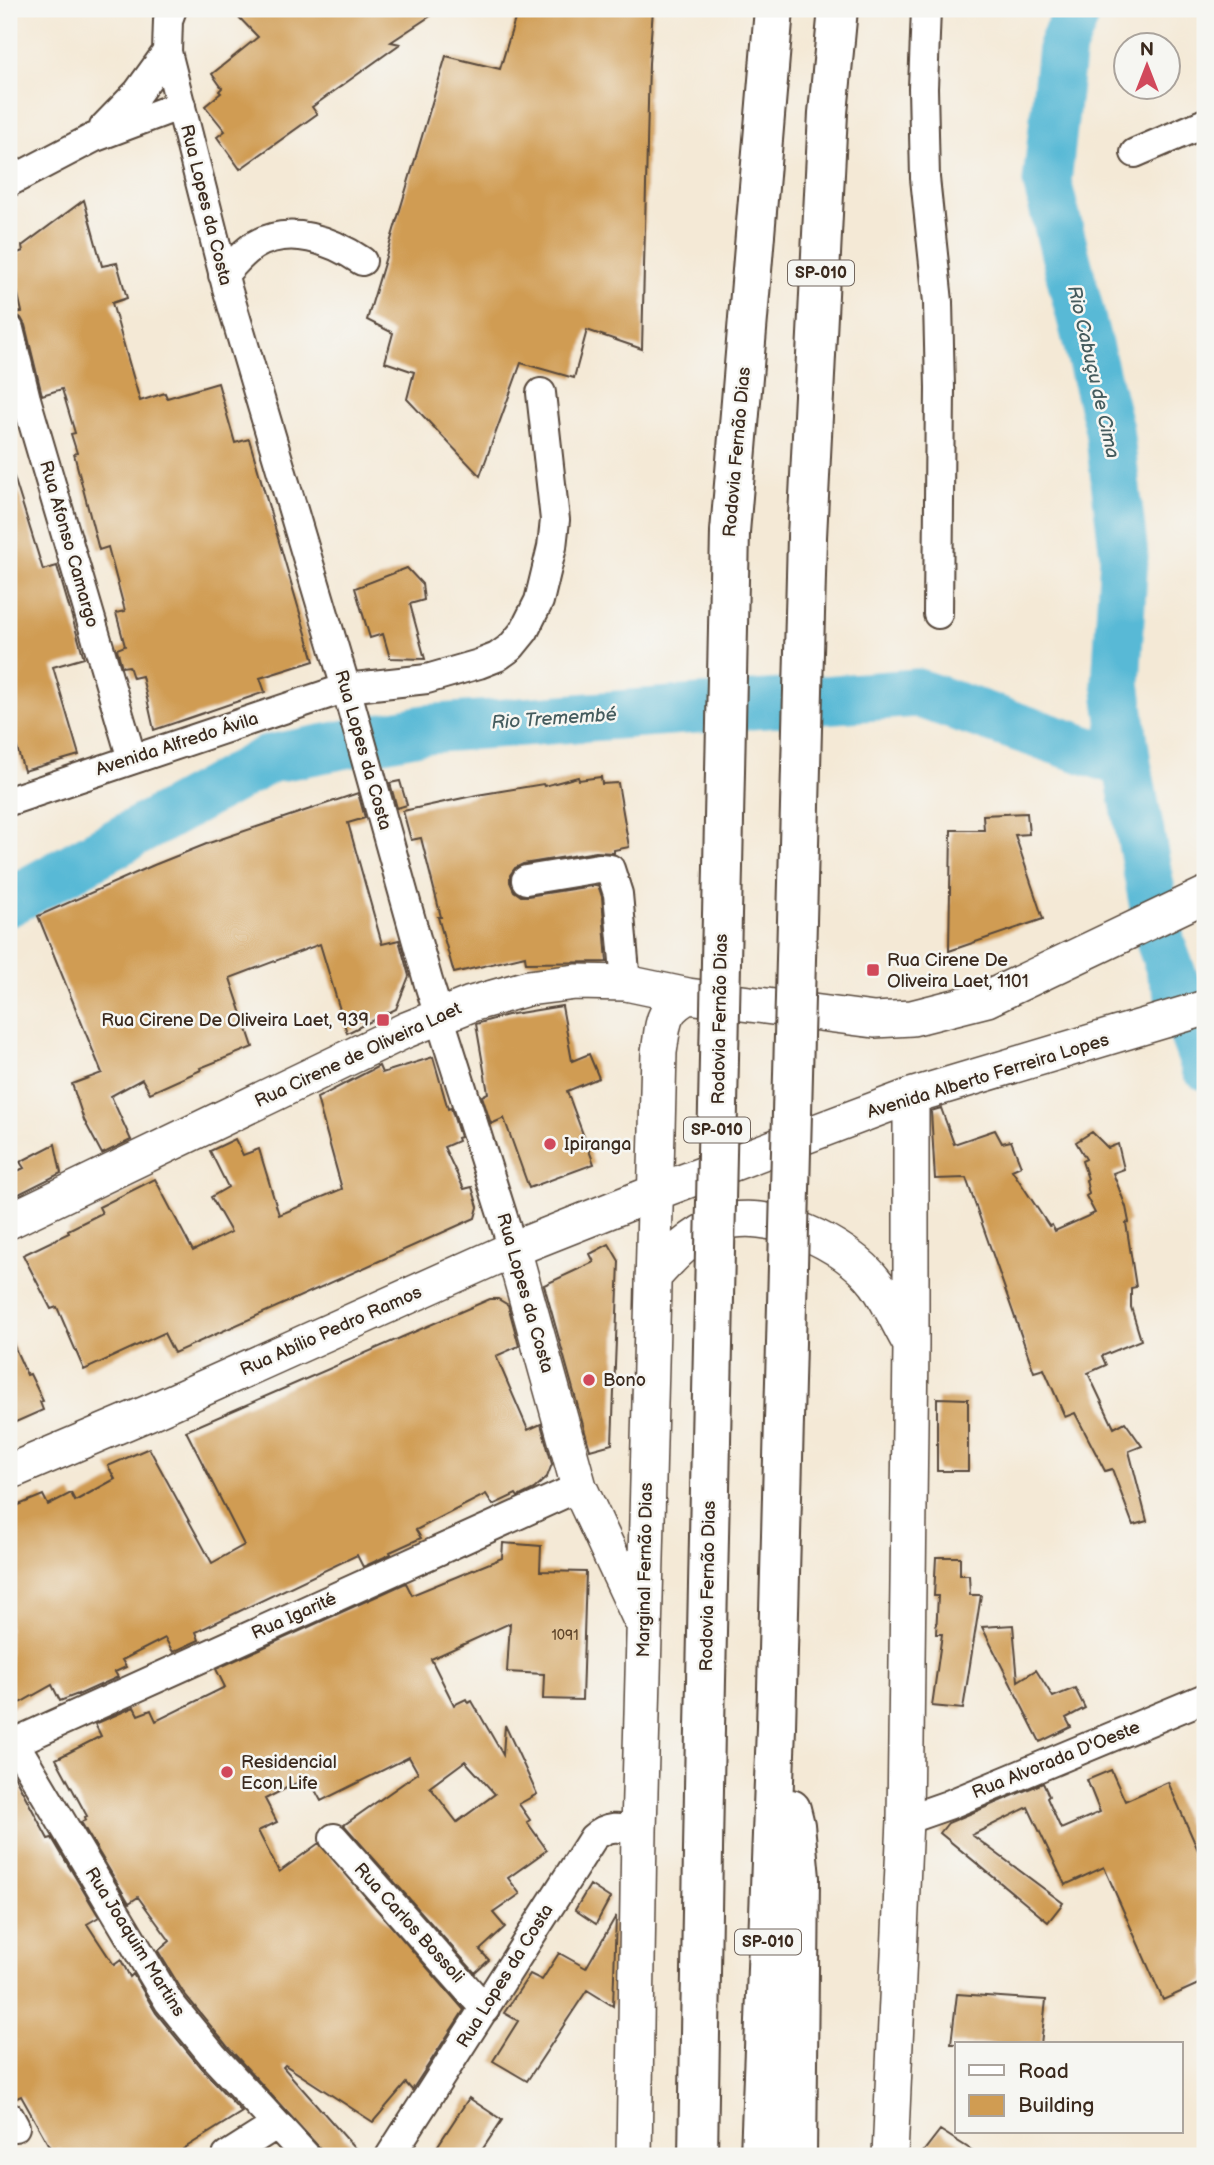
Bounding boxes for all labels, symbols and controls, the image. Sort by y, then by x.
north arrow [1112,32,1182,102]
text: N [1140,39,1154,62]
street label: Rua Lopes da Costa [176,122,236,288]
road number: SP-010 [788,260,854,286]
water label: Rio Cabuçu de Cima [1062,283,1124,461]
street label: Rodovia Fernão Dias [719,366,755,538]
street label: Rua Afonso Camargo [35,458,103,630]
street label: Rua Lopes da Costa [330,668,396,832]
water label: Rio Tremembé [491,703,617,735]
street label: Avenida Alfredo Ávila [92,706,261,780]
street label: Rodovia Fernão Dias [708,933,732,1105]
place label: Rua Cirene De Oliveira Laet, 1101 [887,950,1029,992]
marker: Rua Cirene De Oliveira Laet, 1101 [865,962,881,978]
street label: Rua Cirene de Oliveira Laet [251,998,465,1112]
place label: Rua Cirene De Oliveira Laet, 939 [101,1010,369,1031]
marker: Rua Cirene De Oliveira Laet, 939 [375,1012,391,1028]
street label: Avenida Alberto Ferreira Lopes [865,1029,1111,1123]
road number: SP-010 [684,1118,750,1142]
place label: Ipiranga [564,1134,631,1155]
marker: Ipiranga [542,1136,558,1152]
street label: Rua Lopes da Costa [492,1211,558,1375]
street label: Rua Abílio Pedro Ramos [237,1281,425,1381]
place label: Bono [603,1370,646,1391]
marker: Bono [581,1372,597,1388]
street label: Marginal Fernão Dias [633,1482,657,1658]
street label: Rodovia Fernão Dias [696,1500,720,1672]
street label: Rua Igarité [248,1588,340,1644]
house number: 1091 [551,1627,579,1644]
street label: Rua Alvorada D'Oeste [969,1717,1143,1803]
place label: Residencial Econ Life [241,1752,337,1794]
marker: Residencial Econ Life [219,1764,235,1780]
street label: Rua Carlos Bossoli [350,1859,468,1987]
street label: Rua Joaquim Martins [80,1863,190,2021]
street label: Rua Lopes da Costa [452,1900,558,2052]
road number: SP-010 [735,1930,801,1954]
legend [955,2042,1182,2134]
text: Road [1018,2059,1069,2084]
text: Building [1018,2093,1094,2118]

